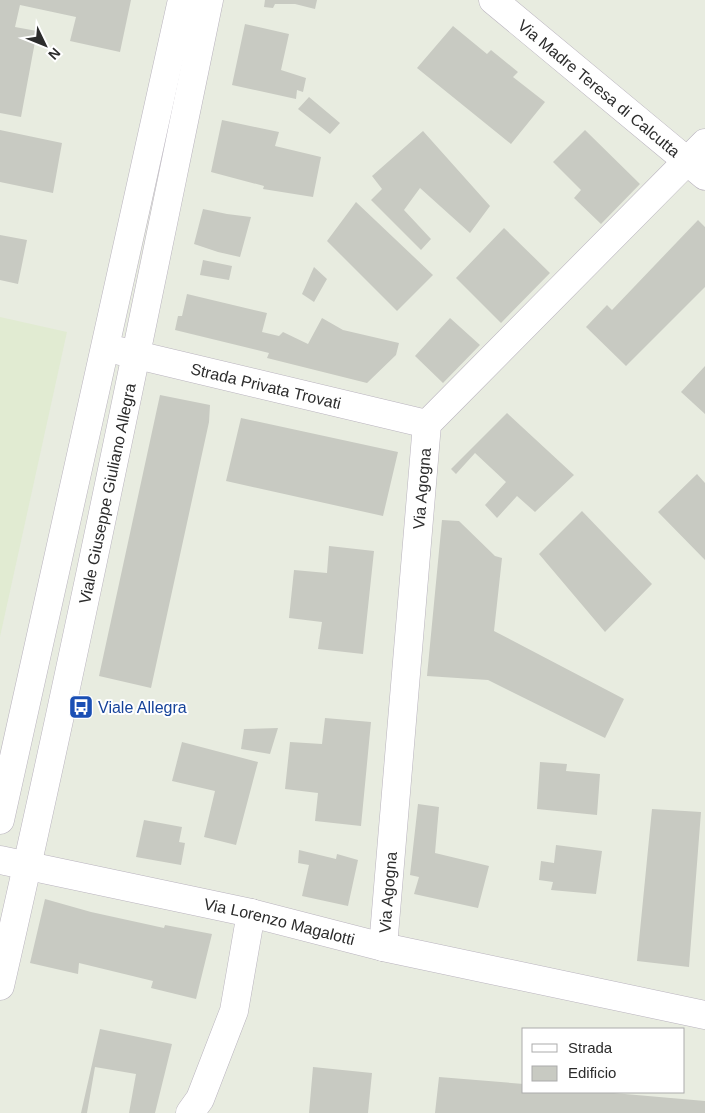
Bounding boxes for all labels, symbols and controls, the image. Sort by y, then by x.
street label: Via Madre Teresa di Calcutta [515,16,684,160]
north arrow [20,20,70,70]
text: N [45,45,64,63]
street label: Strada Privata Trovati [189,360,343,412]
street label: Viale Giuseppe Giuliano Allegra [76,382,138,605]
street label: Via Agogna [410,447,433,530]
bus stop icon: Viale Allegra [68,694,94,720]
place label: Viale Allegra [98,699,187,716]
street label: Via Agogna [376,851,400,934]
street label: Via Lorenzo Magalotti [202,895,357,948]
legend [522,1028,685,1093]
text: Strada [568,1039,613,1056]
text: Edificio [568,1064,616,1081]

